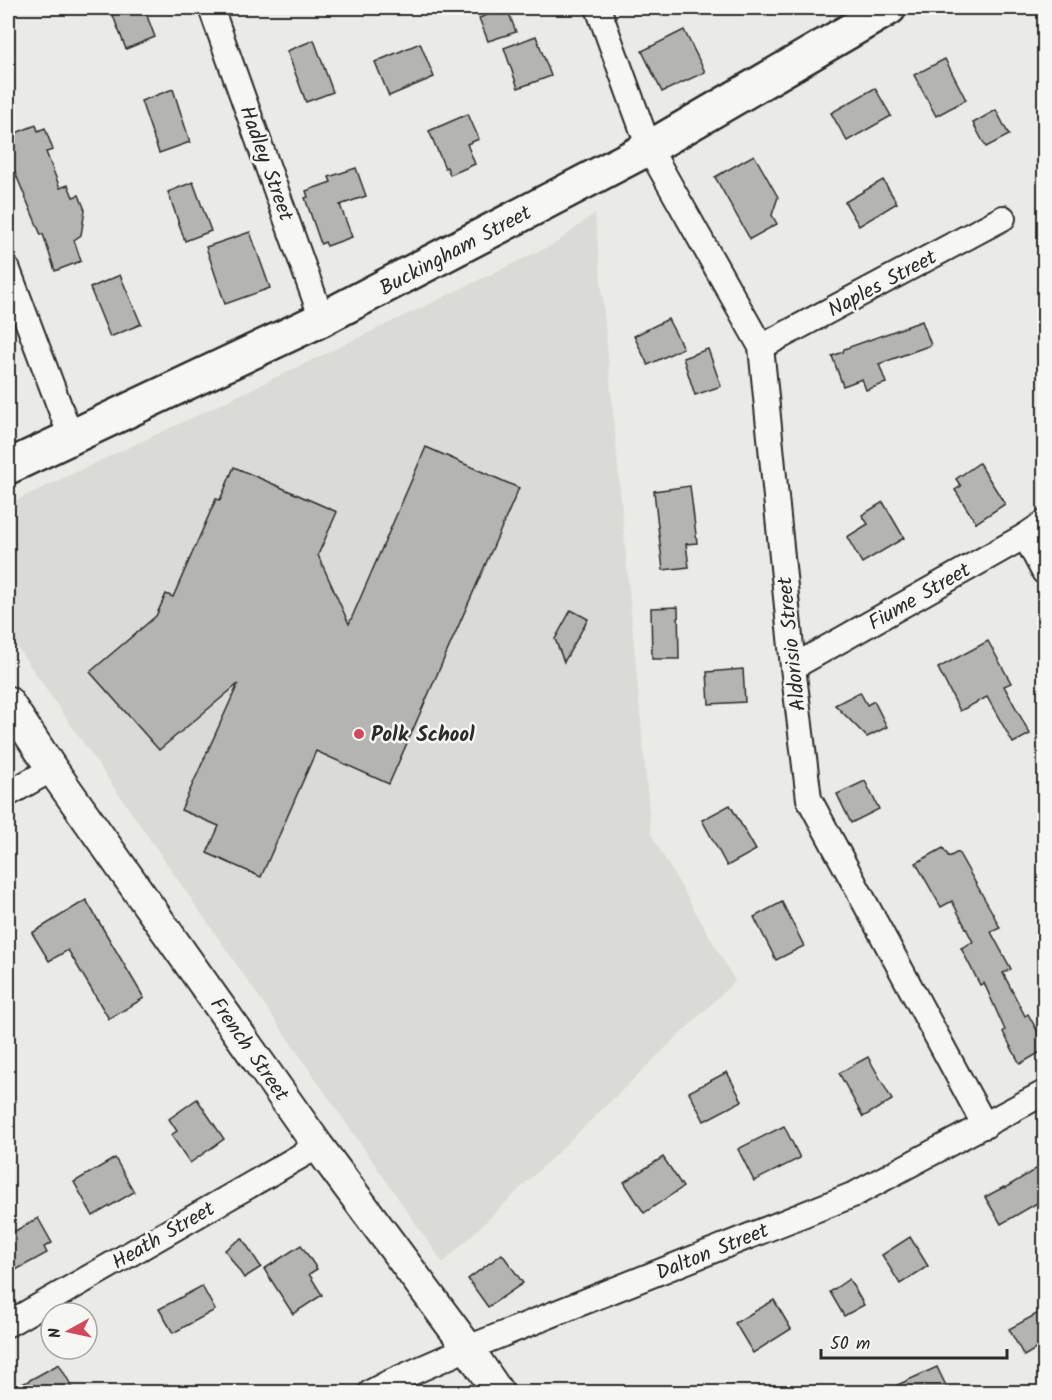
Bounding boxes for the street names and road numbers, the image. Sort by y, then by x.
street label: Hadley Street [229,101,302,227]
street label: Buckingham Street [374,197,539,305]
street label: Naples Street [822,241,944,327]
street label: Fiume Street [862,554,978,640]
street label: Aldorisio Street [769,574,816,713]
street label: French Street [201,991,297,1110]
street label: Heath Street [106,1193,222,1279]
street label: Dalton Street [651,1214,775,1290]

